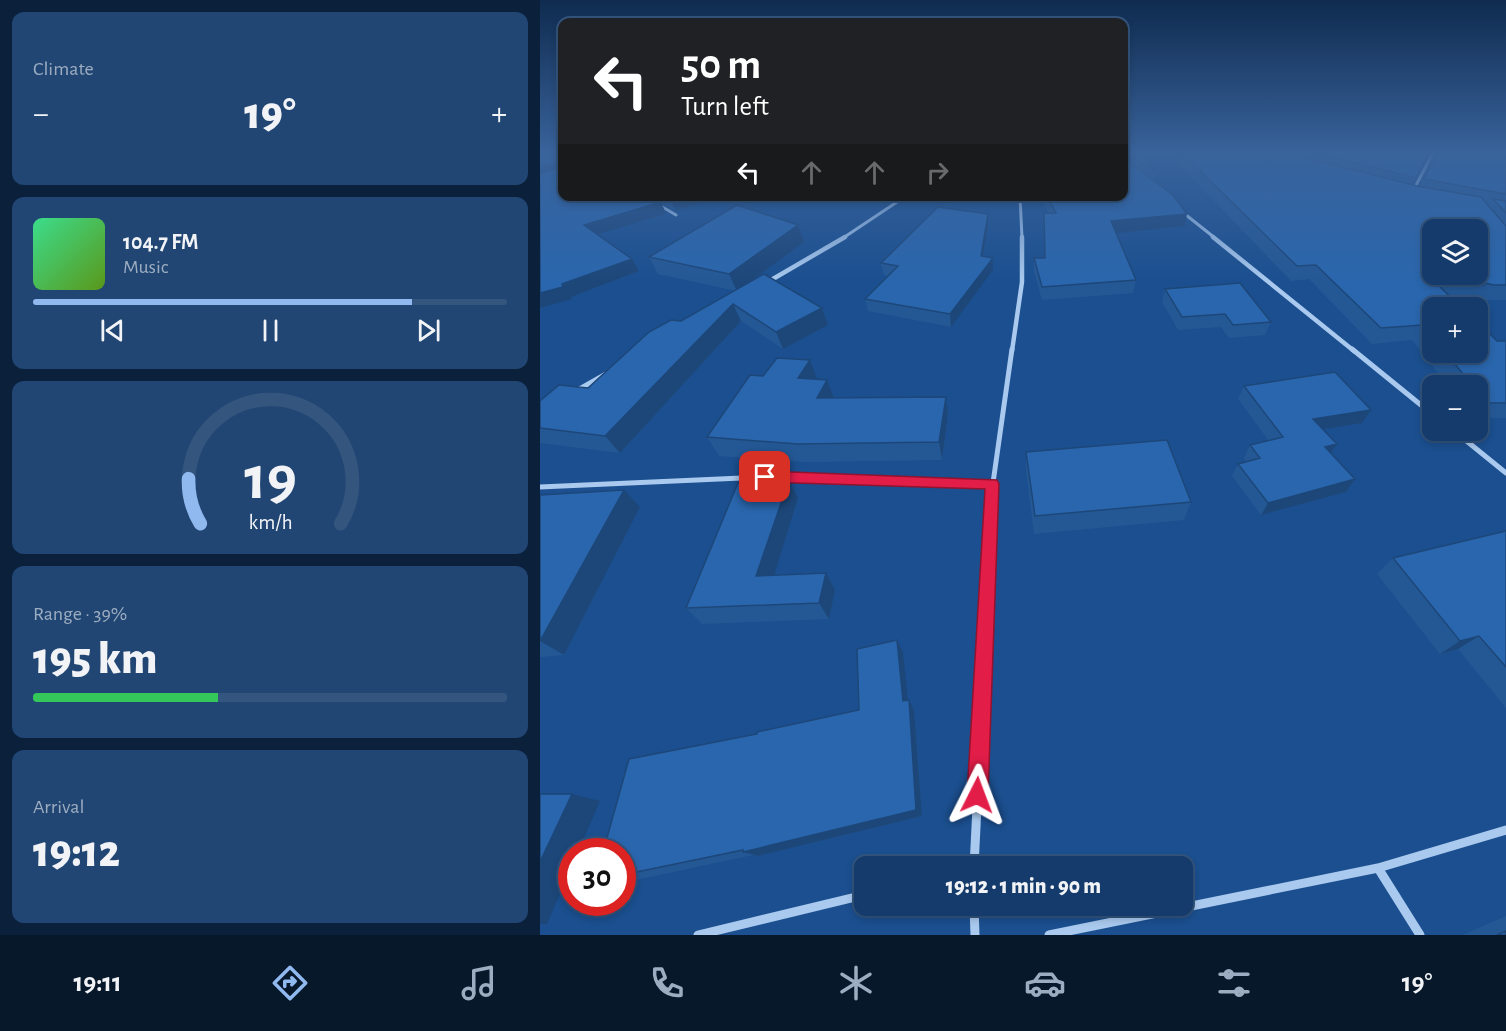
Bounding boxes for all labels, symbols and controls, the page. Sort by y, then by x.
icon: left [582,42,660,120]
text: 50 m [681,44,761,86]
text: Climate [33,59,94,79]
text: 19° [244,92,296,137]
text: Turn left [681,93,769,120]
text: − [33,98,49,131]
text: + [491,98,507,131]
icon: left [732,156,765,189]
icon: ahead [795,156,828,189]
icon: ahead [858,156,891,189]
icon: right [921,156,954,189]
map controls [1422,219,1488,441]
button: layers [1422,219,1488,285]
text: 104.7 FM [123,231,199,253]
text: Music [123,257,169,277]
button: + [1422,297,1488,363]
icon: previous [96,314,129,347]
icon: pause [254,314,287,347]
icon: next [412,314,445,347]
button: − [1422,375,1488,441]
text: 19 [244,449,296,511]
pin [739,451,790,502]
icon: arrive [748,460,781,493]
text: km/h [248,513,292,534]
text: Range · 39% [33,604,127,624]
text: 195 km [33,637,157,682]
position arrow [945,763,1009,827]
text: Arrival [33,797,84,817]
text: 19:12 [33,830,120,875]
speed limit sign: 30 [558,838,636,916]
text: 19:12 · 1 min · 90 m [946,875,1101,897]
icon: directions [269,962,311,1004]
icon: music [458,962,500,1004]
icon: phone [646,962,688,1004]
icon: climate [835,962,877,1004]
icon: car [1024,962,1066,1004]
icon: filters [1213,962,1255,1004]
text: 19:11 [73,969,122,996]
text: 19° [1402,969,1433,996]

